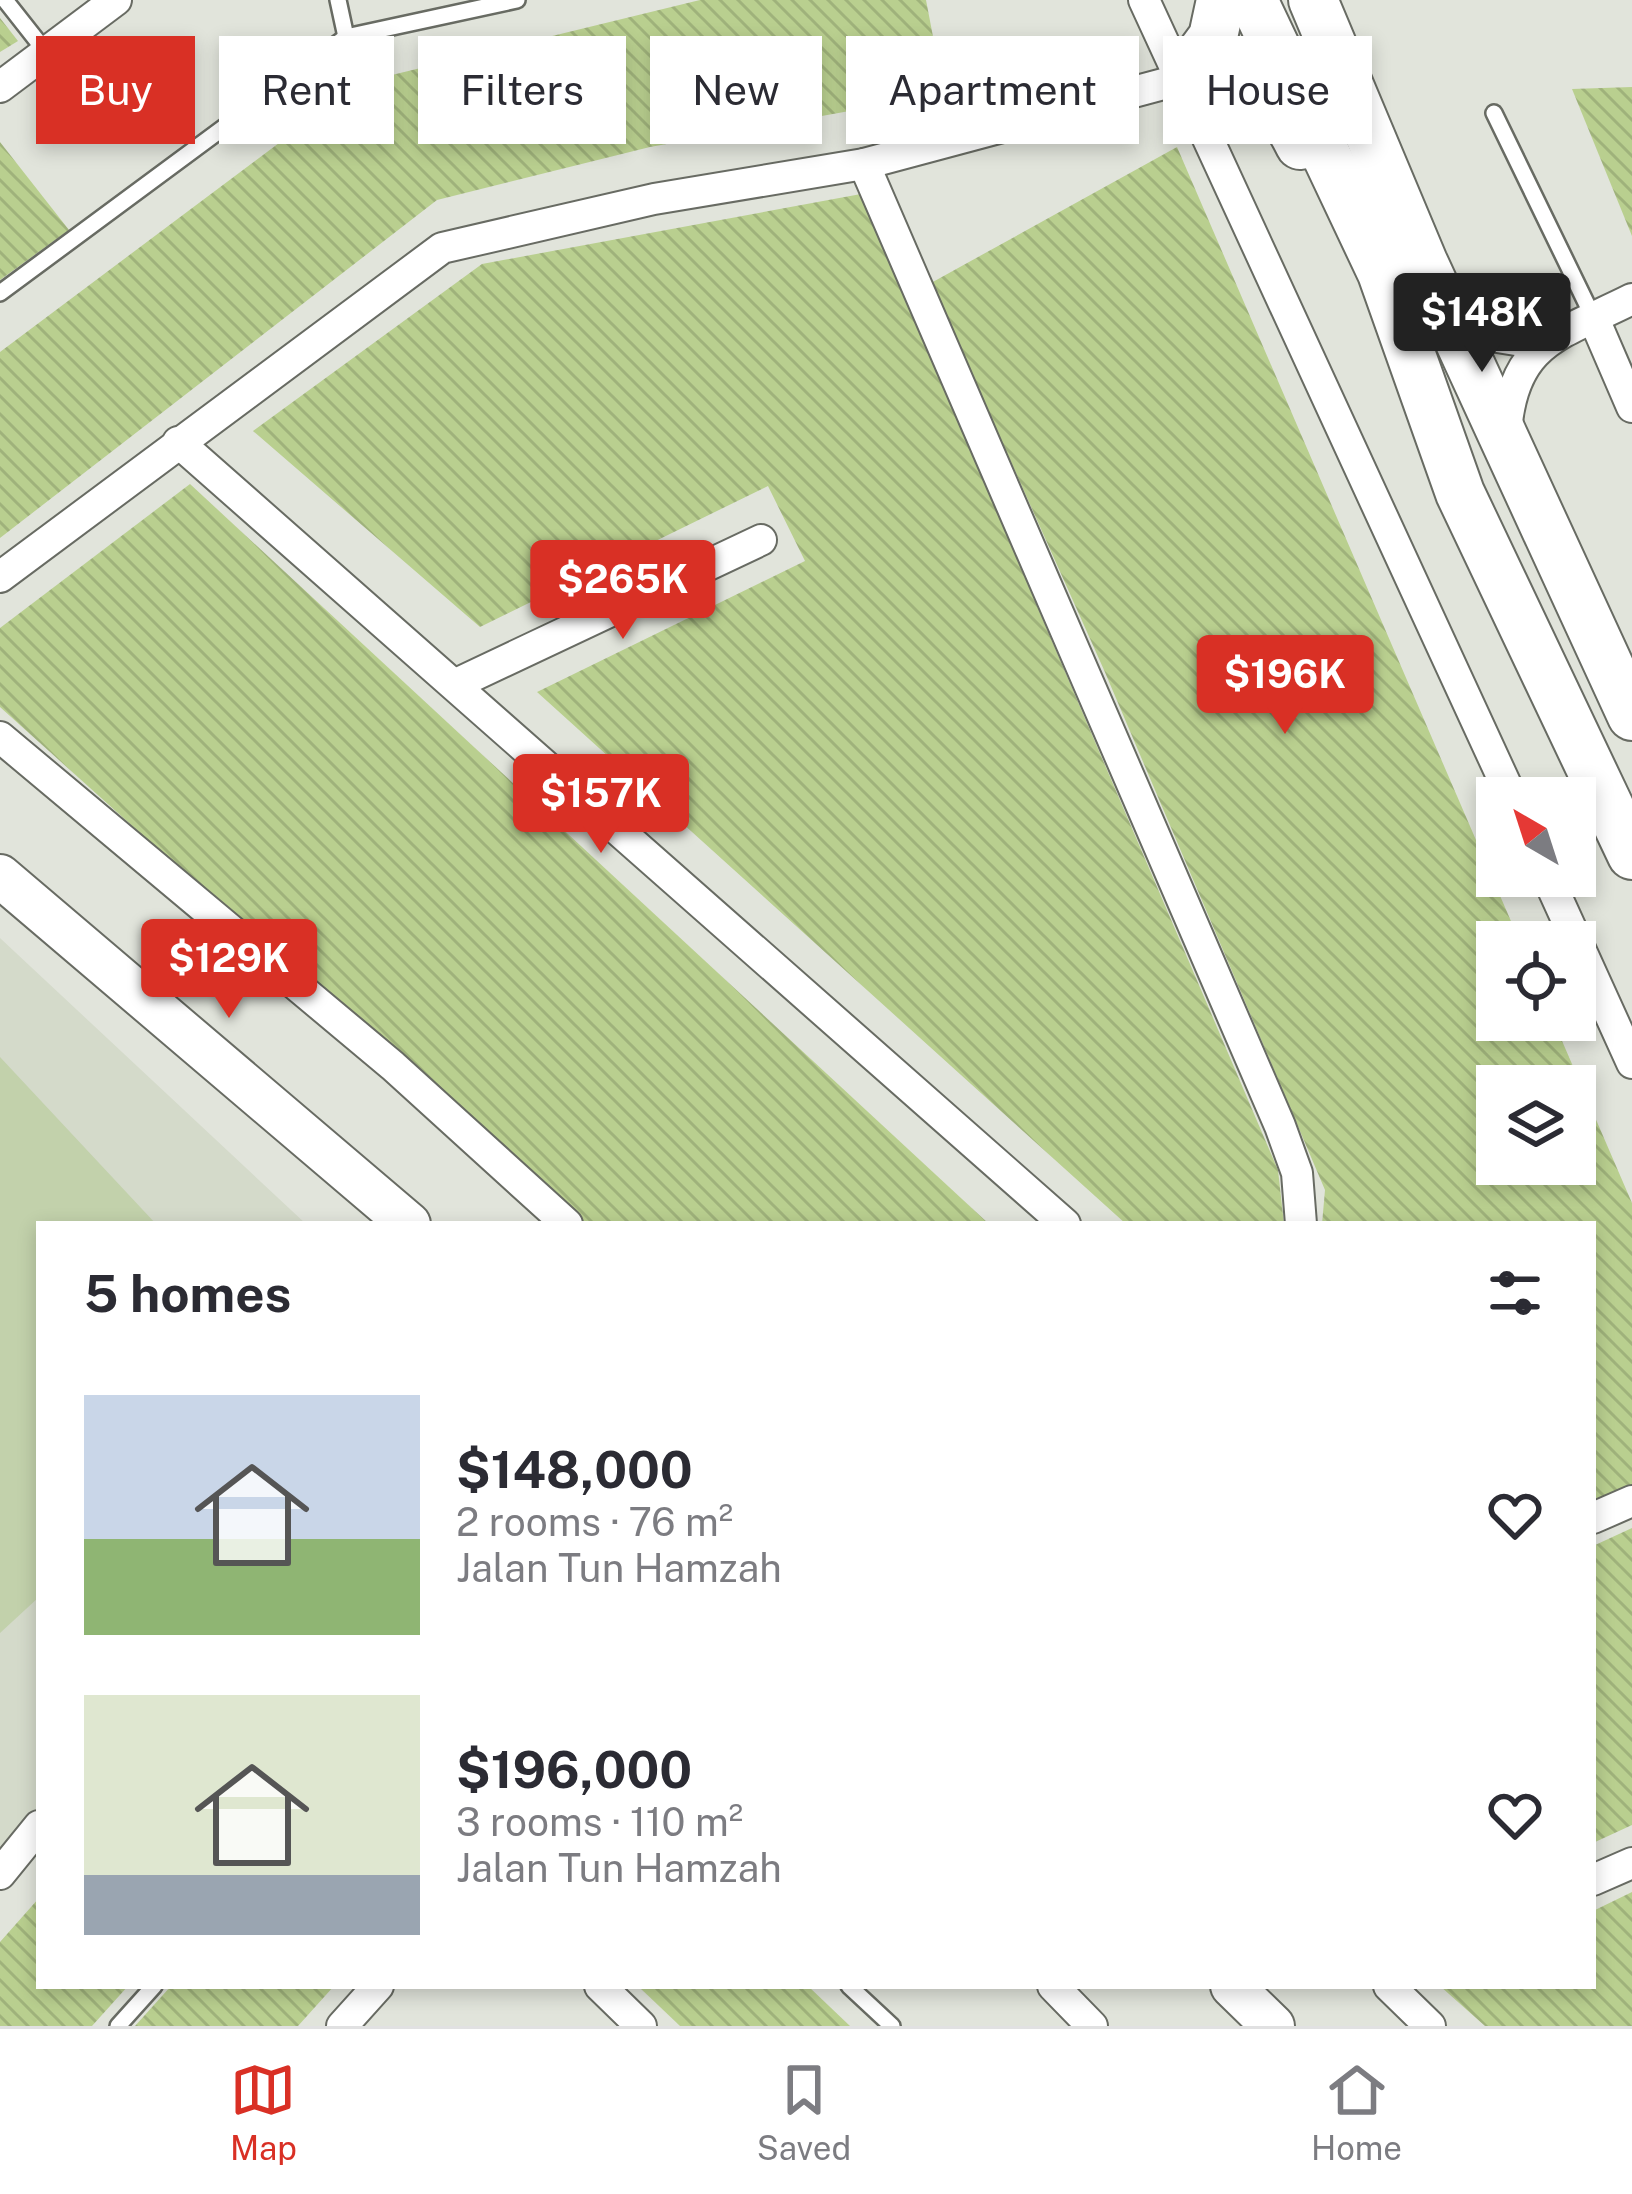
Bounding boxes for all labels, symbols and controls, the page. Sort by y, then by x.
chip: Buy [36,36,195,144]
chip: Rent [219,36,394,144]
chip: Filters [418,36,626,144]
chip: New [650,36,822,144]
chip: Apartment [846,36,1139,144]
chip: House [1163,36,1372,144]
pin: $148K [1398,273,1566,375]
text: $148K [1421,289,1543,335]
pin: $265K [539,540,707,642]
text: $265K [557,556,689,602]
pin: $196K [1201,635,1369,737]
text: $196K [1224,651,1346,697]
pin: $157K [517,754,685,856]
text: $157K [540,770,662,816]
north arrow [1476,777,1596,897]
map controls [1476,777,1596,1185]
pin: $129K [145,919,313,1021]
button: locate [1476,921,1596,1041]
text: $129K [168,935,290,981]
button: layers [1476,1065,1596,1185]
icon: filters [1482,1260,1548,1326]
text: 5 homes [84,1264,291,1323]
text: $148,000 [456,1440,693,1499]
icon: home [180,1443,324,1587]
icon: heart [1482,1482,1548,1548]
text: 2 rooms · 76 m² [456,1499,733,1545]
text: Jalan Tun Hamzah [456,1545,782,1591]
text: $196,000 [456,1740,692,1799]
icon: home [180,1743,324,1887]
icon: heart [1482,1782,1548,1848]
text: 3 rooms · 110 m² [456,1799,743,1845]
text: Jalan Tun Hamzah [456,1845,782,1891]
tab: Map [230,2057,297,2167]
tab: Saved [757,2057,851,2167]
tab: Home [1311,2057,1402,2167]

